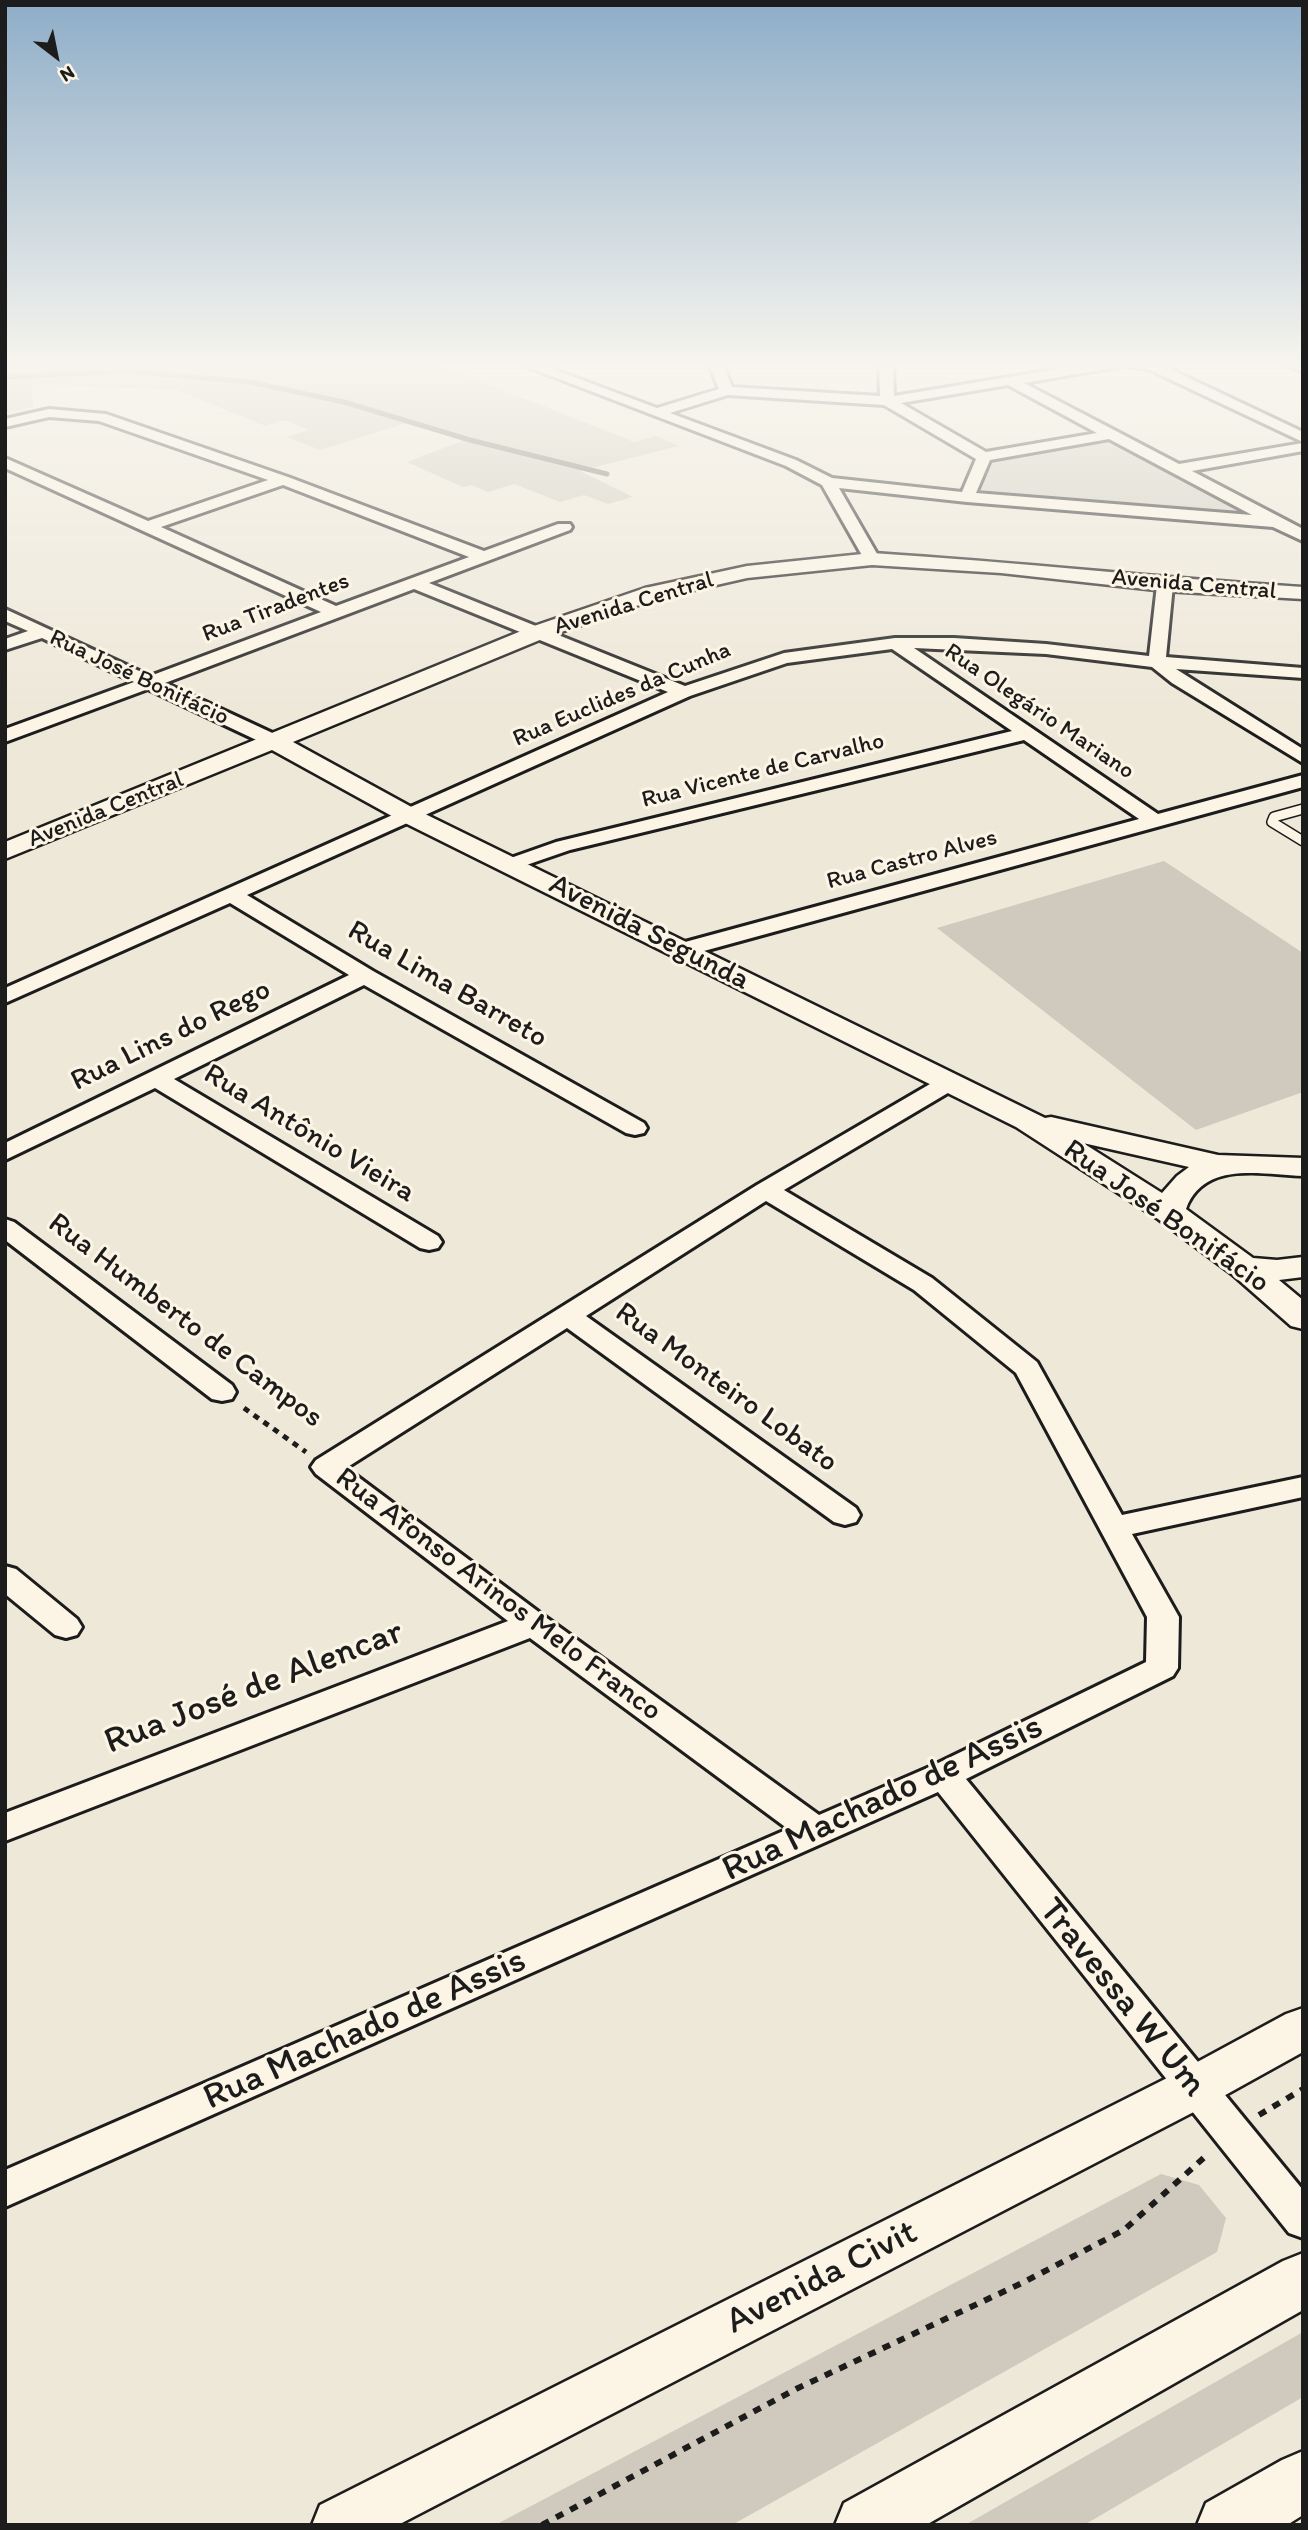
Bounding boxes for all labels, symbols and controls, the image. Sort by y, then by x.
north arrow [21,21,91,91]
text: N [56,61,79,87]
street label: Avenida Central [1111,563,1277,607]
street label: Avenida Central [551,566,717,642]
street label: Rua Tiradentes [198,567,354,649]
street label: Rua José Bonifácio [45,624,233,732]
street label: Rua Euclides da Cunha [509,636,735,754]
street label: Rua Olegário Mariano [938,638,1140,786]
street label: Rua Vicente de Carvalho [639,727,887,815]
street label: Avenida Central [24,766,188,854]
street label: Rua Castro Alves [824,823,1000,897]
street label: Avenida Segunda [543,867,755,999]
street label: Rua Lima Barreto [341,913,553,1057]
street label: Rua Lins do Rego [65,972,277,1100]
street label: Rua Antônio Vieira [197,1057,421,1211]
street label: Rua José Bonifácio [1056,1132,1276,1302]
street label: Rua Humberto de Campos [40,1206,330,1436]
street label: Rua Monteiro Lobato [608,1295,844,1481]
street label: Rua Afonso Arinos Melo Franco [328,1460,668,1730]
street label: Rua José de Alencar [99,1611,409,1765]
street label: Rua Machado de Assis [716,1705,1050,1893]
street label: Travessa W Um [1028,1890,1216,2106]
street label: Rua Machado de Assis [197,1939,533,2121]
street label: Avenida Civit [719,2211,925,2345]

